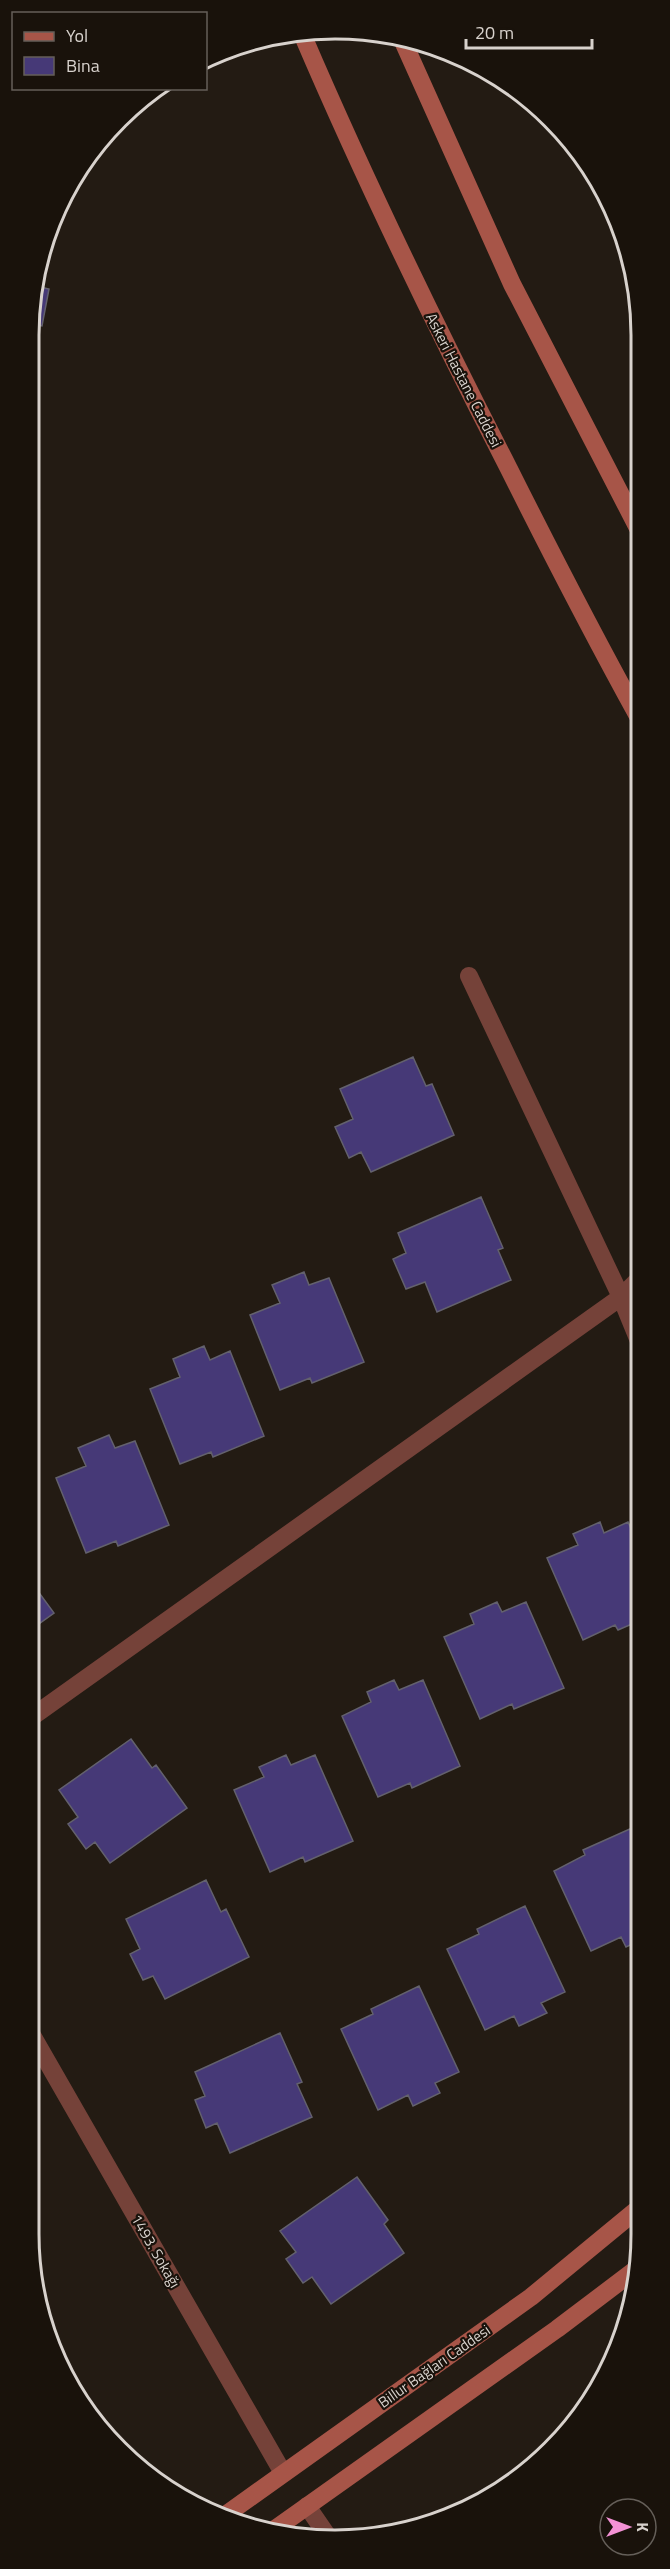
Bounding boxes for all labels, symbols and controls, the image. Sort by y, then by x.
legend [12,12,207,90]
scale bar [466,12,592,50]
text: 20 m [475,19,514,46]
text: Yol [66,22,88,49]
text: Bina [66,52,100,79]
street label: Askeri Hastane Caddesi [420,309,508,451]
street label: 1493. Sokağı [126,2210,186,2292]
street label: Billur Bağları Caddesi [373,2319,495,2413]
north arrow [598,2497,658,2557]
text: K [631,2522,655,2532]

